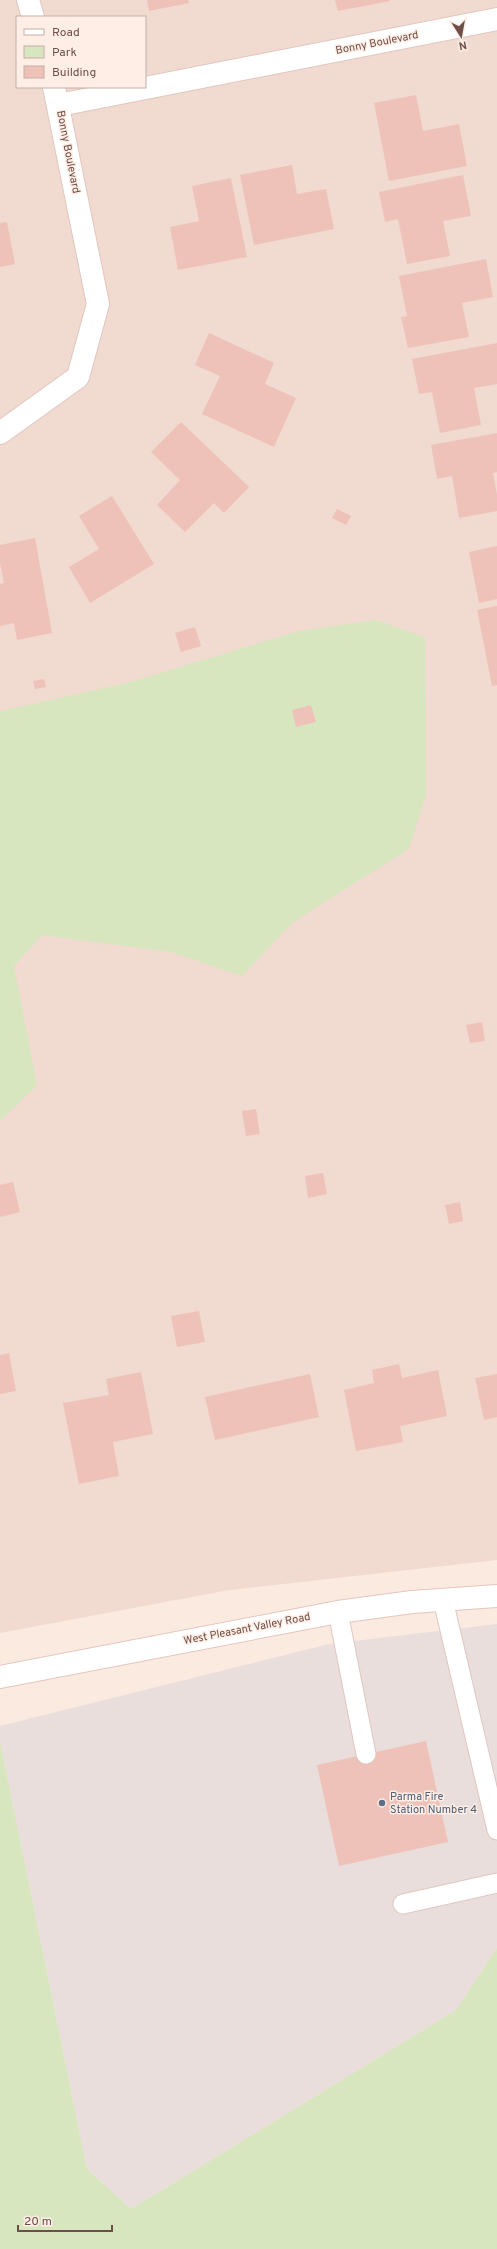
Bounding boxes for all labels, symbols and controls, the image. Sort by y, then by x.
legend [16,16,146,88]
north arrow [441,16,481,56]
text: Road [52,25,80,41]
street label: Bonny Boulevard [334,28,420,58]
text: N [458,37,468,52]
text: Park [52,45,77,61]
text: Building [52,65,96,81]
street label: Bonny Boulevard [53,109,83,195]
street label: West Pleasant Valley Road [182,1610,312,1648]
place label: Parma Fire Station Number 4 [390,1790,477,1817]
marker: Parma Fire Station Number 4 [377,1798,387,1808]
scale bar [18,2207,112,2233]
text: 20 m [24,2214,52,2230]

